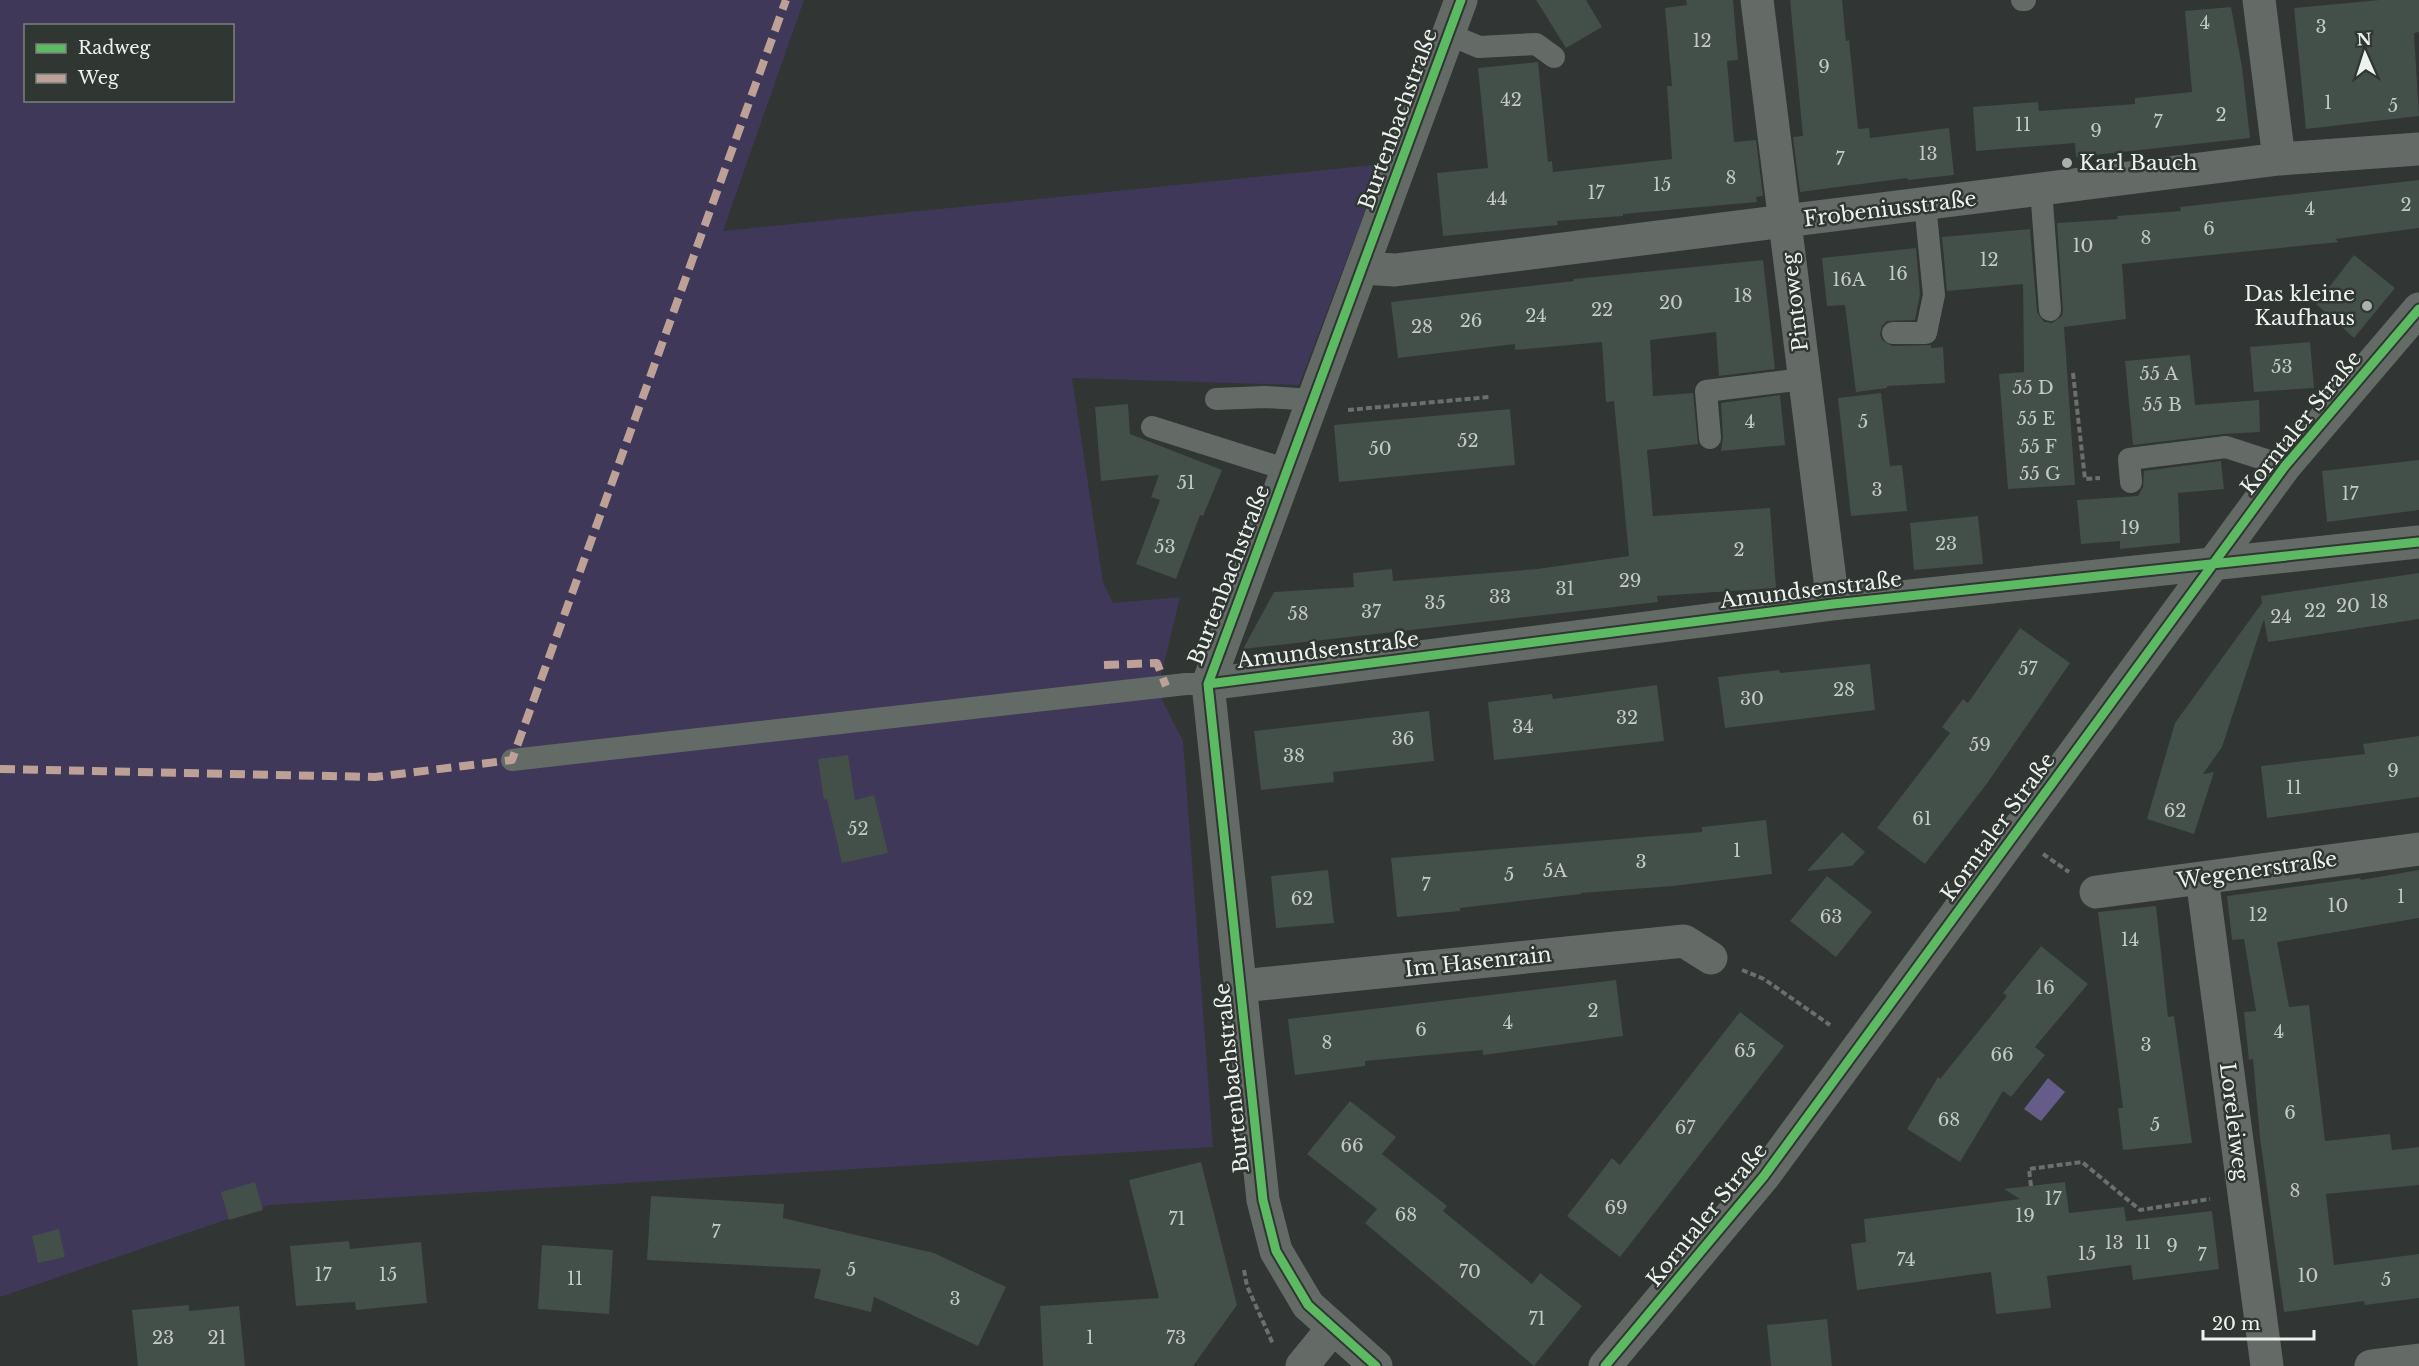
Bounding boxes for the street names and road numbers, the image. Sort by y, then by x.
street label: Burtenbachstraße [1353,25,1443,213]
street label: Frobeniusstraße [1802,185,1978,233]
street label: Pintoweg [1776,251,1814,353]
street label: Korntaler Straße [2235,346,2367,500]
street label: Burtenbachstraße [1183,481,1275,669]
street label: Amundsenstraße [1718,566,1903,614]
street label: Amundsenstraße [1235,626,1420,674]
street label: Korntaler Straße [1935,748,2061,906]
street label: Wegenerstraße [2174,846,2339,894]
street label: Im Hasenrain [1403,941,1553,983]
street label: Burtenbachstraße [1209,982,1255,1174]
street label: Loreleiweg [2214,1061,2254,1183]
street label: Korntaler Straße [1641,1138,1773,1292]

